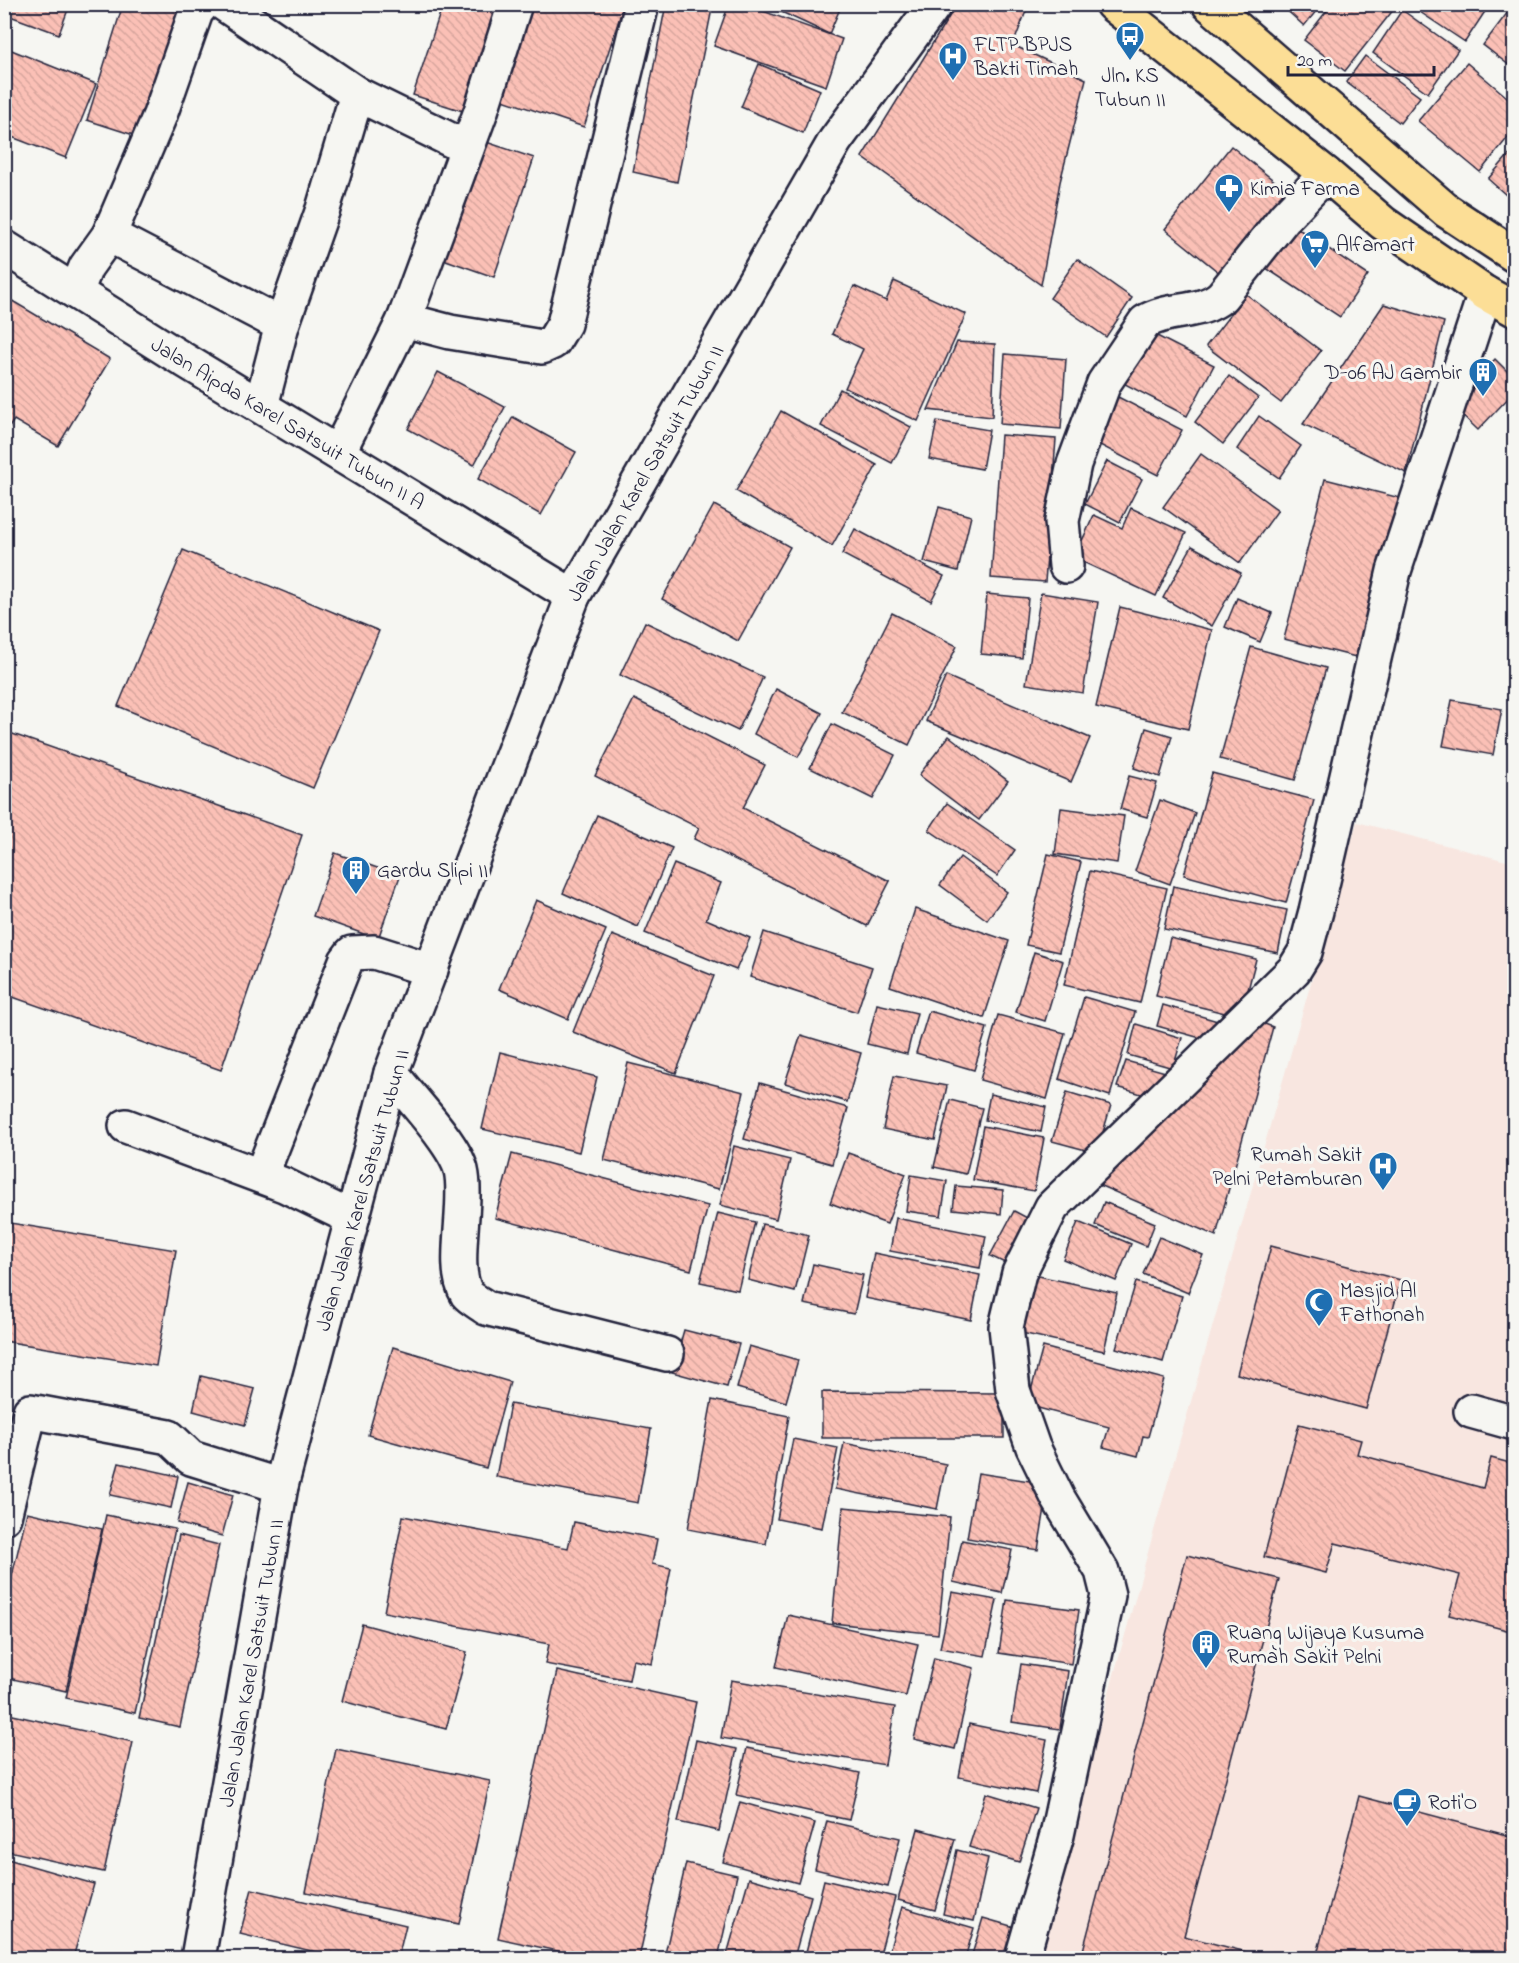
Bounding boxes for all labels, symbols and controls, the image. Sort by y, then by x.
bus stop icon: Jln. KS Tubun II [1114,20,1146,62]
place label: FLTP BPJS Bakti Timah [973,31,1078,85]
scale bar [1288,39,1434,77]
hospital icon: FLTP BPJS Bakti Timah [937,40,969,82]
text: 20 m [1297,49,1332,75]
place label: Jln. KS Tubun II [1094,62,1166,116]
pharmacy icon: Kimia Farma [1213,172,1245,214]
place label: Kimia Farma [1250,175,1360,205]
supermarket icon: Alfamart [1299,228,1331,270]
place label: Alfamart [1336,231,1415,261]
street label: Jalan Aipda Karel Satsuit Tubun II A [144,331,430,519]
street label: Jalan Jalan Karel Satsuit Tubun II [561,340,733,608]
building icon: D-06 AJ Gambir [1467,356,1499,398]
place label: D-06 AJ Gambir [1324,359,1462,389]
building icon: Gardu Slipi II [340,854,372,896]
place label: Gardu Slipi II [377,857,488,887]
street label: Jalan Jalan Karel Satsuit Tubun II [309,1046,419,1335]
place label: Rumah Sakit Pelni Petamburan [1213,1141,1362,1195]
hospital icon: Rumah Sakit Pelni Petamburan [1367,1150,1399,1192]
place label: Masjid Al Fathonah [1339,1277,1425,1331]
mosque icon: Masjid Al Fathonah [1303,1286,1335,1328]
street label: Jalan Jalan Karel Satsuit Tubun II [213,1517,293,1810]
place label: Ruang Wijaya Kusuma Rumah Sakit Pelni [1227,1619,1424,1673]
building icon: Ruang Wijaya Kusuma Rumah Sakit Pelni [1190,1628,1222,1670]
cafe icon: Roti'O [1391,1786,1423,1828]
place label: Roti'O [1428,1789,1477,1819]

